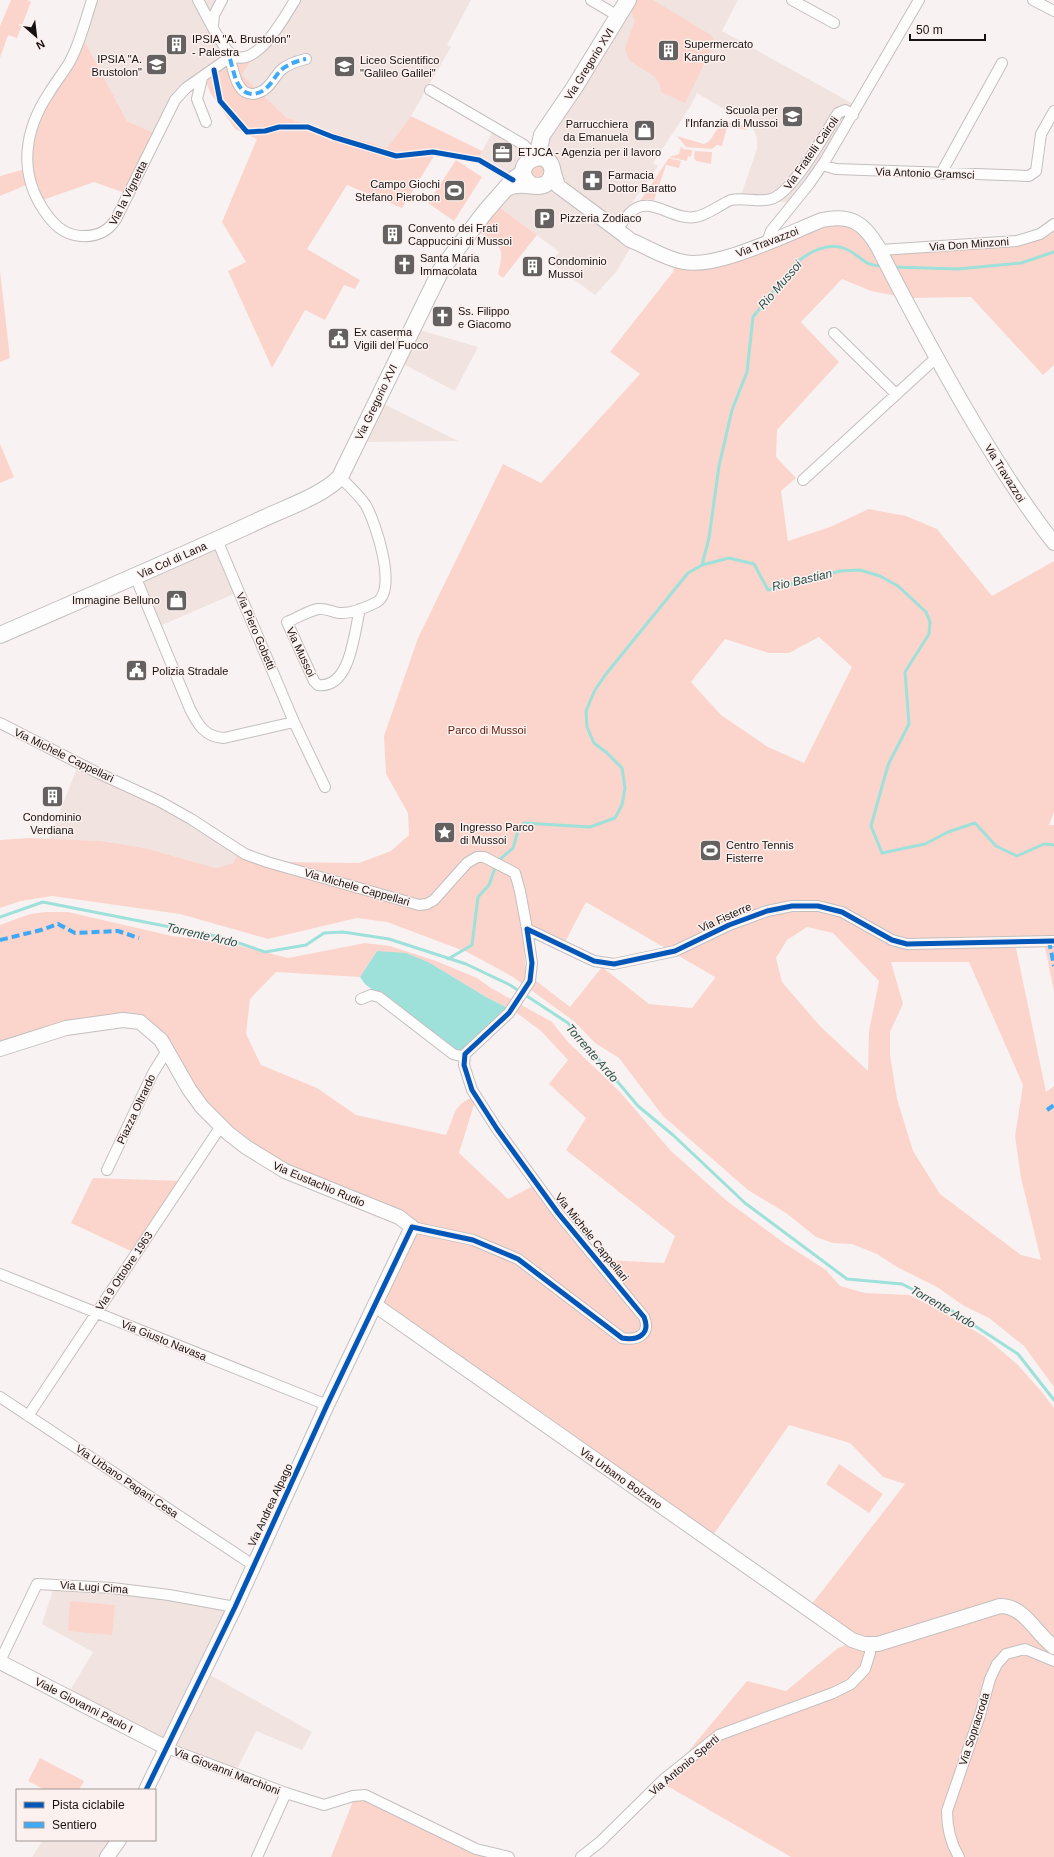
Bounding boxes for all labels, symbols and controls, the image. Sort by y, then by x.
north arrow [16,16,56,56]
scale bar [910,16,985,42]
text: 50 m [916,23,943,37]
street label: Via Gregorio XVI [562,26,616,102]
building icon: IPSIA "A. Brustolon" - Palestra [164,32,190,58]
place label: IPSIA "A. Brustolon" - Palestra [192,33,290,58]
building icon: Supermercato Kanguro [655,37,681,63]
text: N [34,38,47,52]
place label: Supermercato Kanguro [684,38,753,63]
school or university icon: IPSIA "A. Brustolon" [144,52,170,78]
place label: IPSIA "A. Brustolon" [92,53,142,78]
school or university icon: Liceo Scientifico "Galileo Galilei" [331,53,357,79]
place label: Liceo Scientifico "Galileo Galilei" [360,54,440,79]
school or university icon: Scuola per l'Infanzia di Mussoi [780,103,806,129]
place label: Scuola per l'Infanzia di Mussoi [685,104,778,129]
street label: Via Fratelli Cairoli [781,114,841,192]
shop icon: Parrucchiera da Emanuela [631,117,657,143]
place label: Parrucchiera da Emanuela [563,118,629,143]
office icon: ETJCA - Agenzia per il lavoro [489,139,515,165]
place label: ETJCA - Agenzia per il lavoro [518,146,661,158]
street label: Via la Vignetta [107,158,150,227]
street label: Via Antonio Gramsci [875,165,975,181]
pharmacy icon: Farmacia Dottor Baratto [579,168,605,194]
place label: Farmacia Dottor Baratto [608,169,676,194]
sports icon: Campo Giochi Stefano Pierobon [442,177,468,203]
place label: Campo Giochi Stefano Pierobon [355,178,440,203]
parking icon: Pizzeria Zodiaco [531,205,557,231]
place label: Pizzeria Zodiaco [560,212,641,224]
building icon: Convento dei Frati Cappuccini di Mussoi [380,221,406,247]
place label: Convento dei Frati Cappuccini di Mussoi [408,222,512,247]
street label: Via Travazzoi [734,225,800,259]
street label: Via Don Minzoni [929,235,1009,253]
church icon: Santa Maria Immacolata [392,251,418,277]
place label: Santa Maria Immacolata [420,252,480,277]
building icon: Condominio Mussoi [519,254,545,280]
place label: Condominio Mussoi [548,255,607,280]
water label: Rio Mussoi [755,258,805,312]
church icon: Ss. Filippo e Giacomo [430,304,456,330]
place label: Ss. Filippo e Giacomo [458,305,511,330]
public building icon: Ex caserma Vigili del Fuoco [326,325,352,351]
place label: Ex caserma Vigili del Fuoco [354,326,428,351]
street label: Via Gregorio XVI [353,362,399,442]
street label: Via Travazzoi [982,442,1028,504]
street label: Via Col di Lana [136,539,209,581]
water label: Rio Bastian [771,566,834,594]
shop icon: Immagine Belluno [163,587,189,613]
street label: Via Piero Gobetti [234,590,278,672]
place label: Immagine Belluno [72,594,160,606]
street label: Via Mussoi [284,625,318,679]
public building icon: Polizia Stradale [123,658,149,684]
place label: Polizia Stradale [152,665,228,677]
park label: Parco di Mussoi [448,724,526,736]
street label: Via Michele Cappellari [12,726,116,784]
building icon: Condominio Verdiana [39,784,65,810]
place label: Condominio Verdiana [23,811,81,836]
place icon: Ingresso Parco di Mussoi [432,820,458,846]
place label: Ingresso Parco di Mussoi [460,821,534,846]
sports icon: Centro Tennis Fisterre [697,838,723,864]
place label: Centro Tennis Fisterre [726,839,794,864]
street label: Via Michele Cappellari [303,866,411,908]
street label: Via Fisterre [697,900,753,934]
water label: Torrente Ardo [165,920,239,950]
water label: Torrente Ardo [563,1021,621,1085]
street label: Piazza Oltrardo [115,1072,157,1146]
street label: Via Eustachio Rudio [271,1159,367,1209]
street label: Via Michele Cappellari [553,1191,631,1283]
street label: Via 9 Ottobre 1963 [93,1229,155,1313]
water label: Torrente Ardo [908,1283,978,1331]
street label: Via Giusto Navasa [120,1317,209,1363]
street label: Via Urbano Pagani Cesa [74,1442,181,1520]
street label: Via Urbano Bolzano [578,1445,664,1511]
street label: Via Andrea Alpago [245,1462,295,1548]
street label: Via Lugi Cima [60,1579,129,1595]
street label: Viale Giovanni Paolo I [33,1675,135,1735]
street label: Via Sopracroda [957,1690,992,1767]
street label: Via Antonio Sperti [647,1732,721,1798]
street label: Via Giovanni Marchioni [172,1745,282,1797]
legend [16,1789,156,1841]
text: Pista ciclabile [52,1798,125,1812]
text: Sentiero [52,1818,97,1832]

